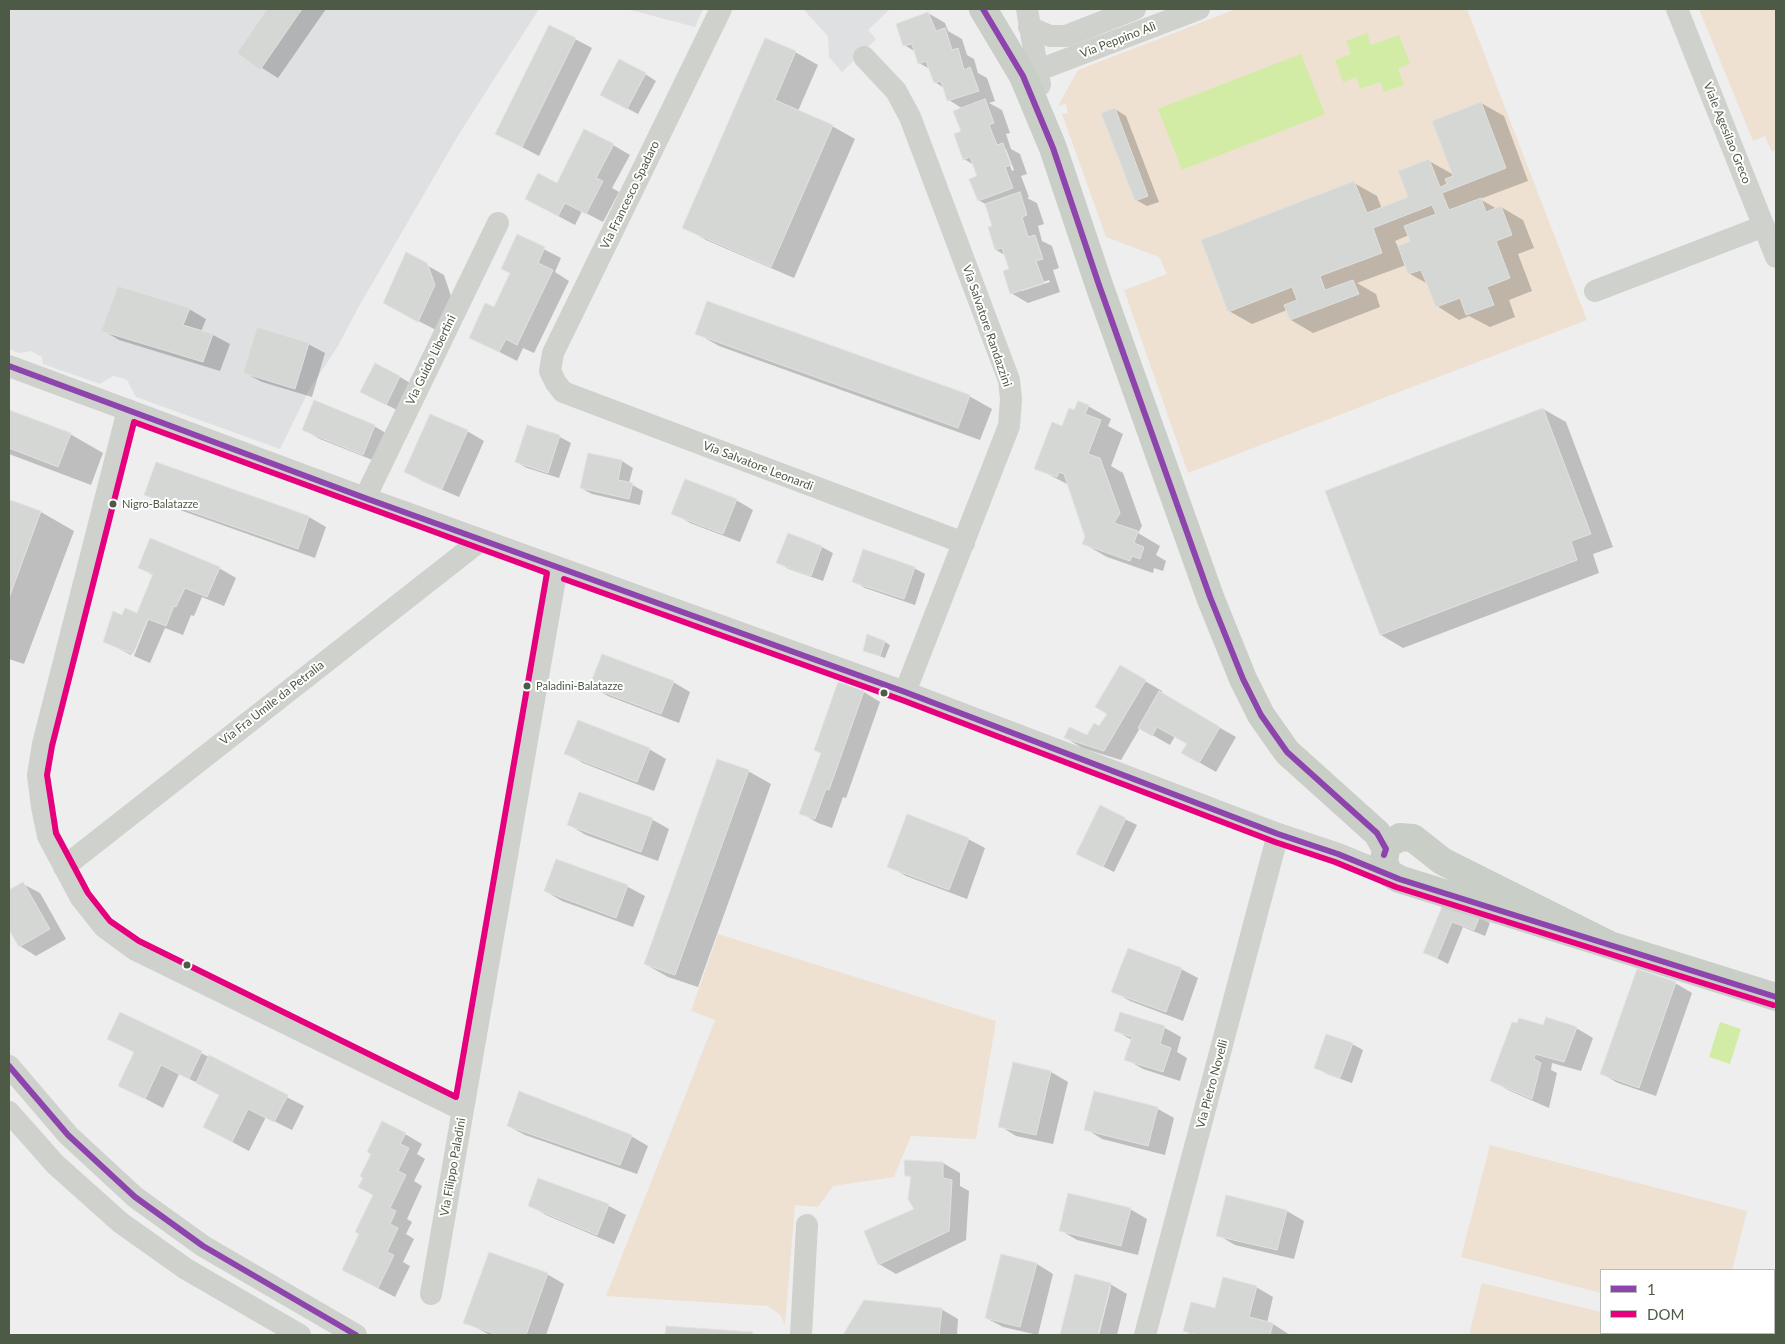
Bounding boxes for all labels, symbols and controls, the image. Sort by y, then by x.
street label: Via Peppino Alì [1078,19,1158,61]
street label: Viale Agesilao Greco [1700,80,1754,186]
street label: Via Francesco Spadaro [598,139,662,251]
street label: Via Salvatore Randazzini [959,263,1015,389]
street label: Via Guido Libertini [403,313,459,407]
street label: Via Salvatore Leonardi [701,438,815,494]
place label: Nigro-Balatazze [122,497,198,511]
marker: Nigro-Balatazze [108,499,118,509]
street label: Via Fra Umile da Petralia [217,658,327,748]
place label: Paladini-Balatazze [536,679,623,693]
marker: Paladini-Balatazze [522,681,532,691]
unlabelled marker [879,688,889,698]
unlabelled marker [182,960,192,970]
street label: Via Pietro Novelli [1193,1038,1231,1130]
street label: Via Filippo Paladini [437,1117,469,1217]
legend [1600,1269,1775,1334]
text: 1 [1647,1280,1656,1298]
text: DOM [1647,1305,1684,1323]

